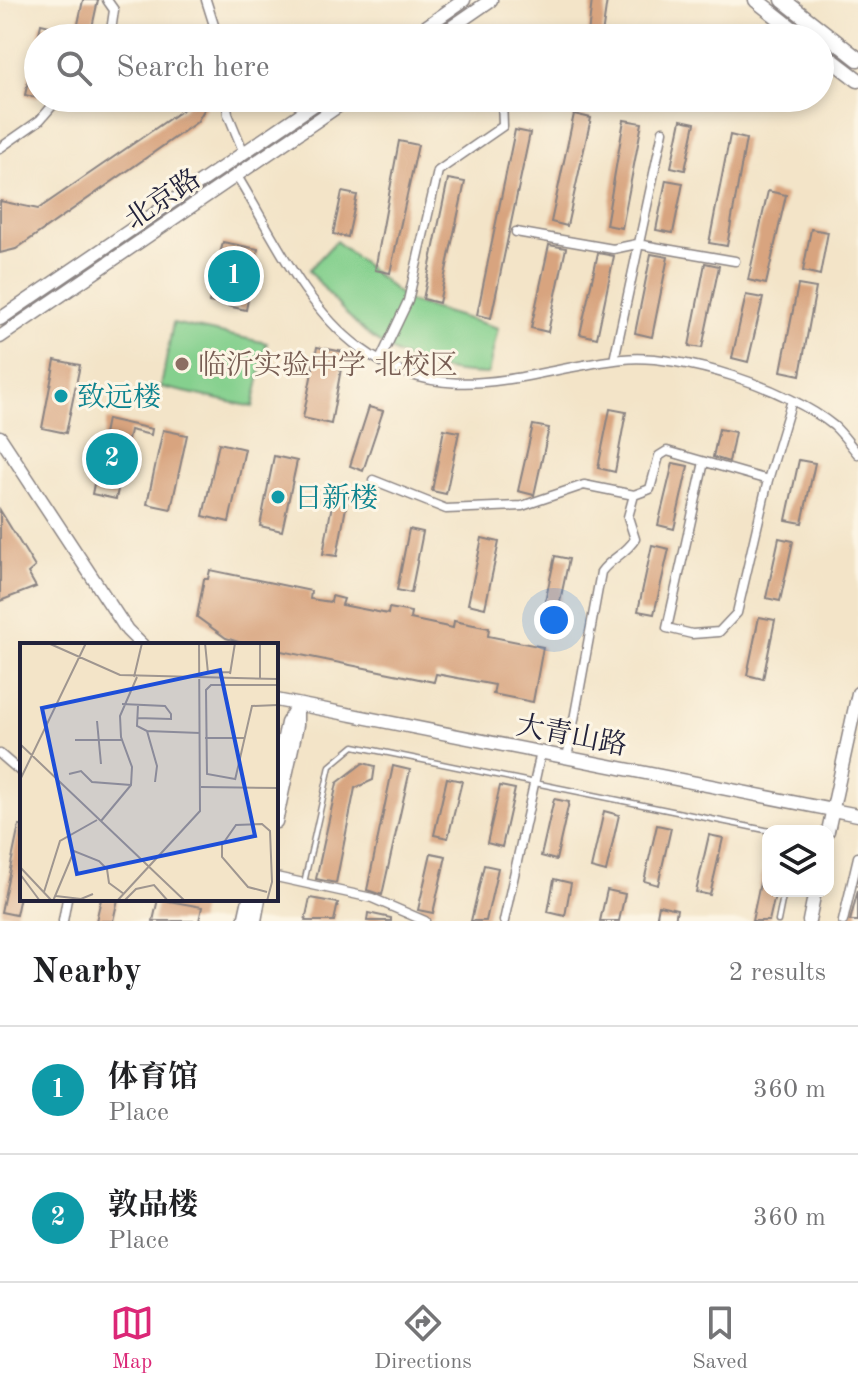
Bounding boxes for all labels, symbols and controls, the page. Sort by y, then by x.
search box [24,24,834,112]
icon: search [52,46,96,90]
text: Search here [116,53,270,83]
street label: 北京路 [119,163,206,236]
pin: 1 [208,246,260,306]
place label: 临沂实验中学 北校区 [198,350,458,381]
marker: 临沂实验中学 北校区 [173,355,191,373]
place label: 致远楼 [77,382,161,413]
marker: 致远楼 [52,387,70,405]
pin: 2 [86,429,138,489]
place label: 日新楼 [294,483,378,514]
marker: 日新楼 [269,488,287,506]
your location [534,600,574,640]
inset map [20,643,278,901]
street label: 大青山路 [514,710,630,761]
map controls [762,825,834,897]
button: layers [762,825,834,897]
text: Nearby [32,956,142,990]
text: 2 results [728,960,826,986]
text: 体育馆 [108,1063,198,1093]
text: 1 [50,1077,66,1103]
text: 360 m [753,1077,826,1103]
text: Place [108,1100,169,1126]
text: 敦品楼 [108,1191,198,1221]
text: 2 [50,1205,66,1231]
text: 360 m [753,1205,826,1231]
text: Place [108,1228,169,1254]
tab: Map [110,1301,154,1376]
tab: Directions [374,1301,472,1376]
tab: Saved [692,1301,748,1376]

